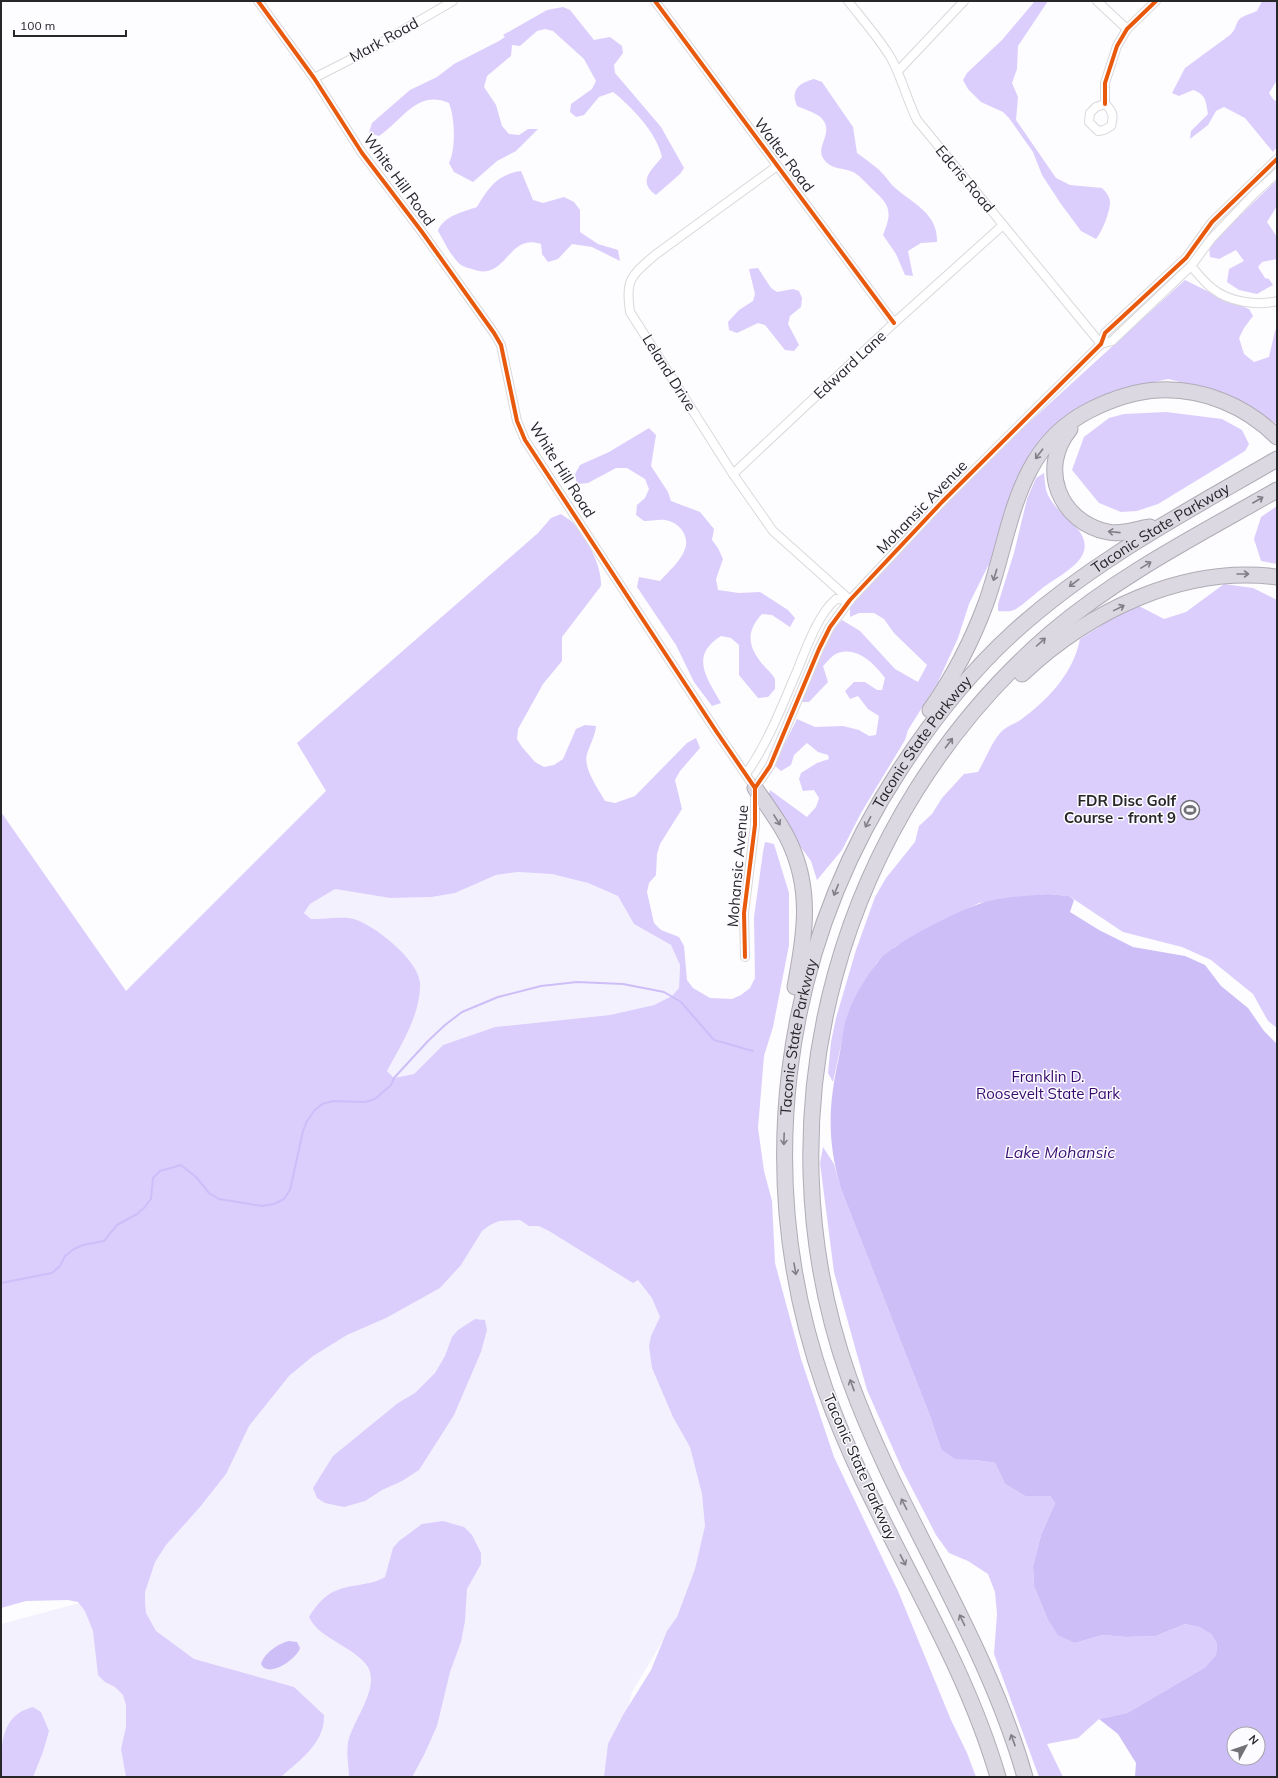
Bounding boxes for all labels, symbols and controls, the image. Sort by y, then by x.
scale bar [14,12,126,38]
street label: Mark Road [346,13,421,66]
text: 100 m [20,18,55,33]
street label: Walter Road [750,114,818,196]
street label: White Hill Road [360,130,439,229]
street label: Edcris Road [932,141,999,216]
street label: Edward Lane [810,326,890,403]
street label: Leland Drive [638,331,700,415]
street label: White Hill Road [525,418,599,521]
one-way arrow [1035,448,1044,459]
street label: Mohansic Avenue [872,456,971,557]
street label: Taconic State Parkway [1087,478,1233,577]
one-way arrow [1252,496,1264,504]
one-way arrow [1108,529,1121,536]
one-way arrow [1140,561,1152,569]
one-way arrow [991,568,998,581]
one-way arrow [1236,570,1249,578]
one-way arrow [1068,579,1079,587]
one-way arrow [1112,604,1124,611]
one-way arrow [1036,638,1046,647]
street label: Taconic State Parkway [868,672,975,812]
one-way arrow [945,737,953,748]
place label: FDR Disc Golf Course - front 9 [1064,791,1176,827]
sports icon: FDR Disc Golf Course - front 9 [1179,799,1201,821]
street label: Mohansic Avenue [723,804,752,928]
one-way arrow [773,814,781,825]
one-way arrow [864,816,871,828]
one-way arrow [832,884,839,896]
street label: Taconic State Parkway [776,956,821,1116]
park label: Franklin D. Roosevelt State Park [976,1067,1120,1103]
one-way arrow [781,1132,788,1145]
water label: Lake Mohansic [1005,1142,1115,1162]
one-way arrow [791,1262,799,1275]
one-way arrow [847,1380,855,1392]
street label: Taconic State Parkway [820,1391,901,1543]
one-way arrow [900,1498,907,1510]
one-way arrow [899,1554,907,1566]
one-way arrow [958,1615,965,1627]
north arrow [1226,1726,1266,1766]
text: N [1246,1732,1262,1747]
one-way arrow [1009,1734,1017,1746]

